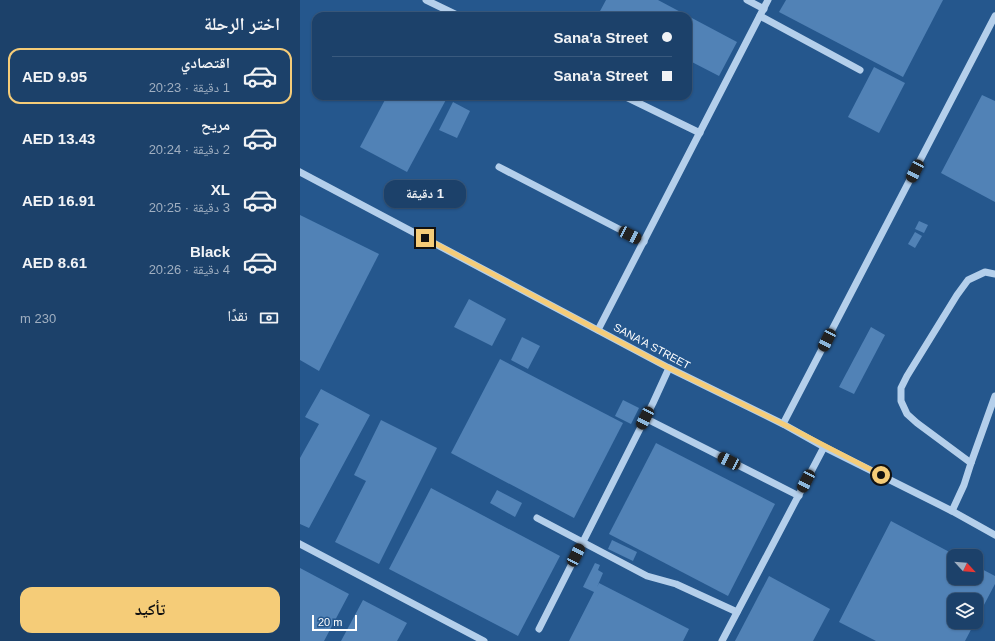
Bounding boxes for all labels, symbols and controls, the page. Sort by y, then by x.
text: اختر الرحلة [204,14,280,34]
text: Sana'a Street [554,29,648,46]
text: اقتصادي [181,54,230,71]
icon: car [242,58,278,94]
text: Sana'a Street [554,67,648,84]
text: AED 9.95 [22,68,87,85]
text: 1 دقيقة · 20:23 [149,80,230,95]
text: مريح [201,116,230,133]
icon: car [242,120,278,156]
text: AED 13.43 [22,130,95,147]
text: 2 دقيقة · 20:24 [149,142,230,157]
car [904,158,926,184]
callout: 1 دقيقة [384,180,466,208]
text: XL [211,181,230,198]
icon: car [242,182,278,218]
text: 1 دقيقة [406,186,444,201]
text: AED 16.91 [22,192,95,209]
text: 3 دقيقة · 20:25 [149,200,230,215]
car [617,224,643,246]
route end [416,229,434,247]
text: Black [190,243,230,260]
icon: car [242,244,278,280]
text: AED 8.61 [22,254,87,271]
text: 4 دقيقة · 20:26 [149,262,230,277]
text: نقدًا [227,307,248,324]
icon: cash [258,307,280,329]
text: 230 m [20,311,56,326]
street label: SANA'A STREET [612,321,693,371]
car [816,327,838,353]
car [634,405,656,431]
car [716,450,742,472]
route start [872,466,890,484]
car [795,468,817,494]
car [565,542,587,568]
north arrow [947,549,983,585]
map controls [947,549,983,629]
button: تأكيد [20,587,280,633]
button: layers [947,593,983,629]
scale bar [312,613,357,632]
text: 20 m [318,616,342,628]

